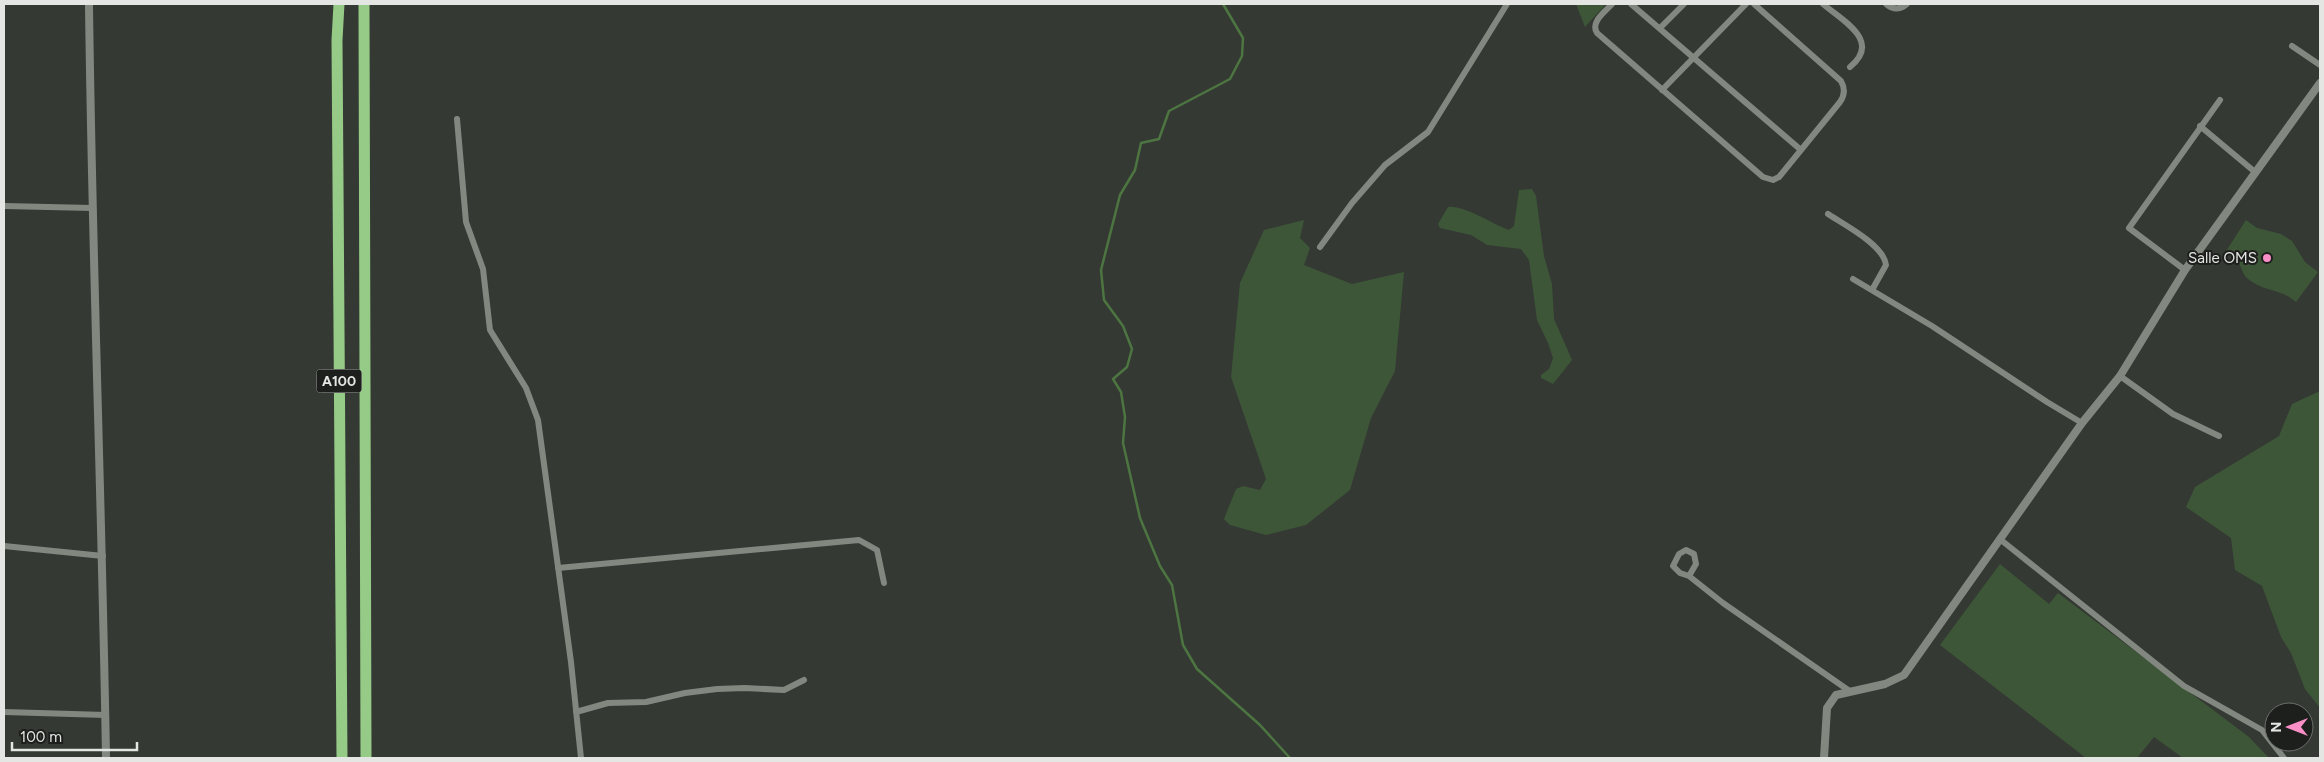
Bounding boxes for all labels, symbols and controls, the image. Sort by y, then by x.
place label: Salle OMS [2188,249,2257,267]
marker: Salle OMS [2261,252,2273,264]
road number: A100 [316,370,362,392]
north arrow [2264,702,2314,752]
scale bar [12,720,138,752]
text: N [2268,722,2285,732]
text: 100 m [20,728,62,746]

